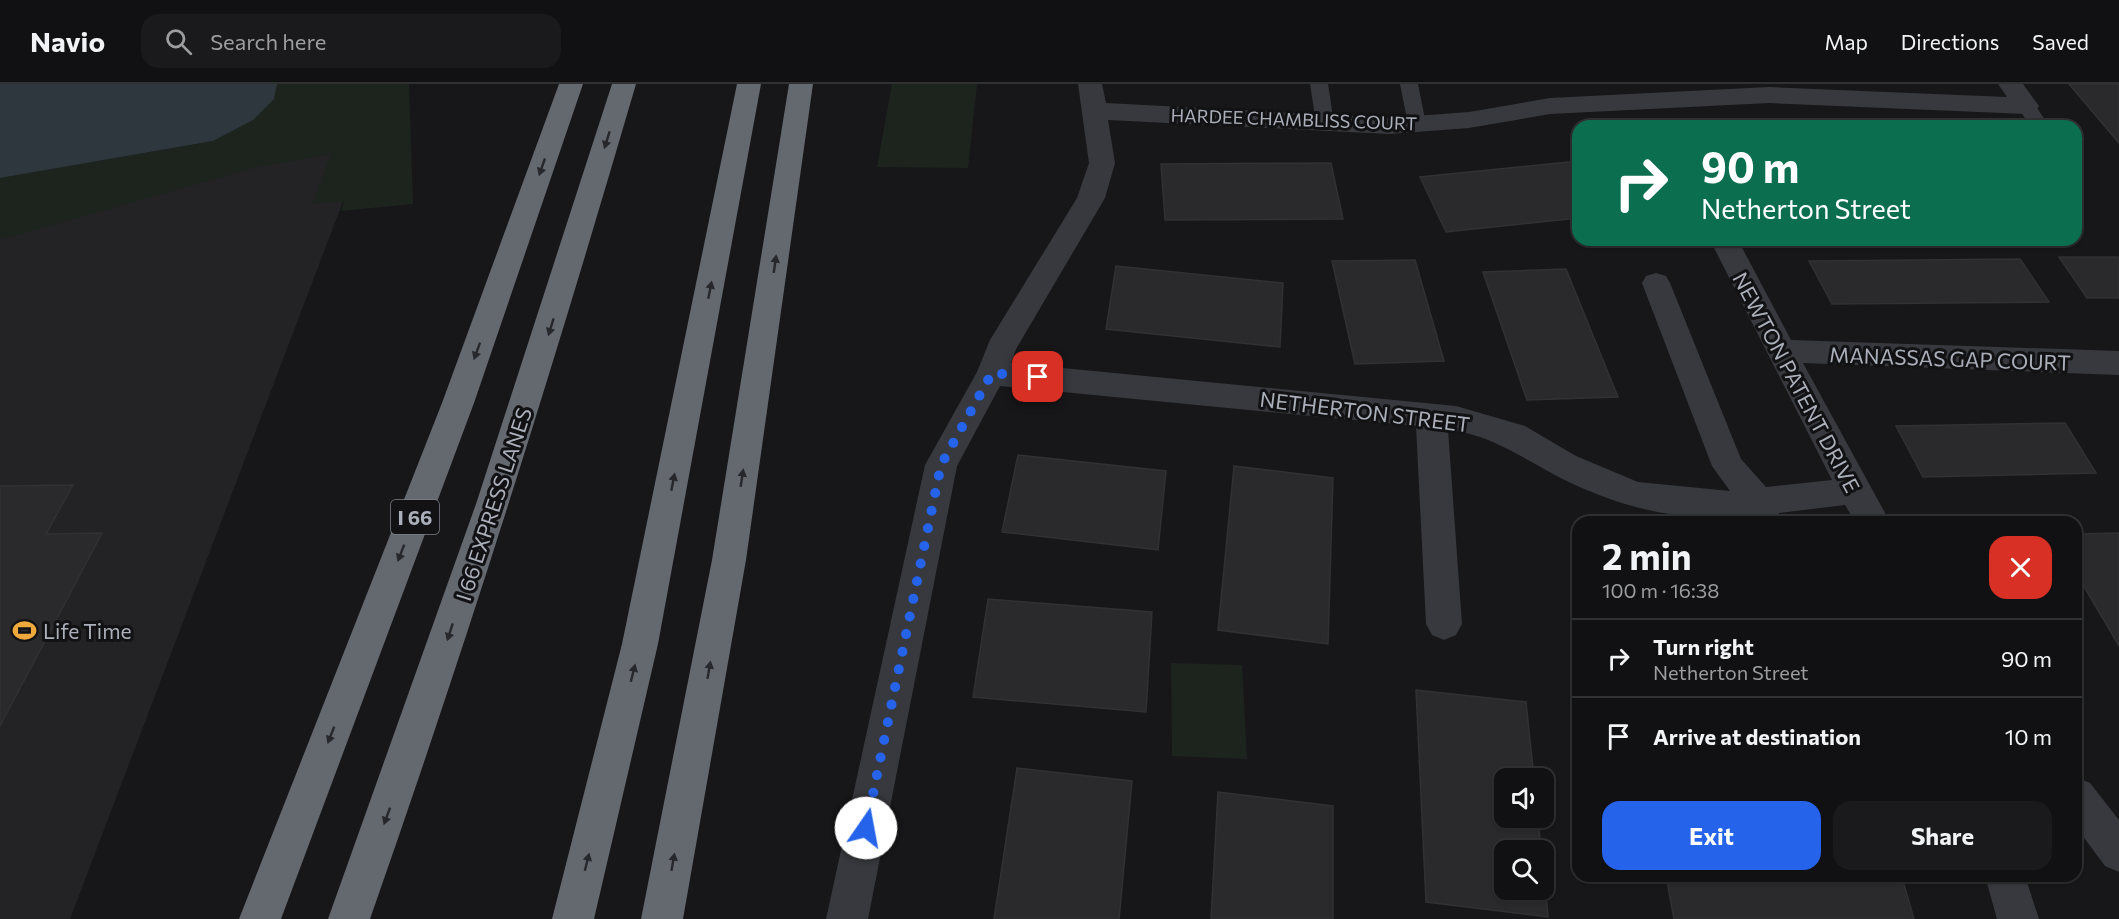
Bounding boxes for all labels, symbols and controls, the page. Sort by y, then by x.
search box [141,14,561,68]
text: Navio [30,24,105,58]
icon: search [162,25,195,58]
text: Search here [210,28,326,55]
text: Map [1825,29,1868,54]
text: Directions [1901,29,1999,54]
text: Saved [2032,29,2089,54]
street label: HARDEE CHAMBLISS COURT [1170,104,1418,134]
one-way arrow [602,131,611,149]
text: 90 m [1701,140,1800,192]
icon: right [1602,144,1680,222]
one-way arrow [537,158,547,176]
text: Netherton Street [1701,192,1911,225]
one-way arrow [770,255,779,274]
street label: NEWTON PATENT DRIVE [1728,268,1866,496]
one-way arrow [706,281,715,300]
one-way arrow [546,318,555,336]
street label: MANASSAS GAP COURT [1829,341,2071,375]
one-way arrow [471,342,481,360]
pin [1012,351,1063,402]
icon: arrive [1021,360,1054,393]
street label: NETHERTON STREET [1259,386,1471,436]
street label: I 66 EXPRESS LANES [450,404,536,604]
one-way arrow [737,468,746,487]
one-way arrow [669,472,678,491]
road number: I 66 [391,500,439,534]
text: 2 min [1602,533,1692,577]
button: close [1989,536,2052,599]
one-way arrow [396,544,405,562]
text: 100 m · 16:38 [1602,578,1719,602]
sports icon: Life Time [12,617,38,643]
place label: Life Time [43,618,132,643]
one-way arrow [445,623,455,641]
text: Turn right [1653,633,1754,660]
icon: right [1602,642,1635,675]
text: 90 m [2001,645,2052,672]
one-way arrow [705,660,714,679]
text: Netherton Street [1653,660,1809,684]
one-way arrow [629,664,639,682]
icon: arrive [1602,720,1635,753]
text: Arrive at destination [1653,723,1861,750]
text: 10 m [2005,723,2052,750]
one-way arrow [326,727,336,745]
map controls [1494,768,1554,900]
button: sound [1494,768,1554,828]
position arrow [834,796,898,860]
button: Exit [1602,801,1821,870]
button: Share [1833,801,2052,870]
one-way arrow [381,807,391,825]
button: search [1494,840,1554,900]
one-way arrow [669,852,678,871]
one-way arrow [582,853,592,871]

